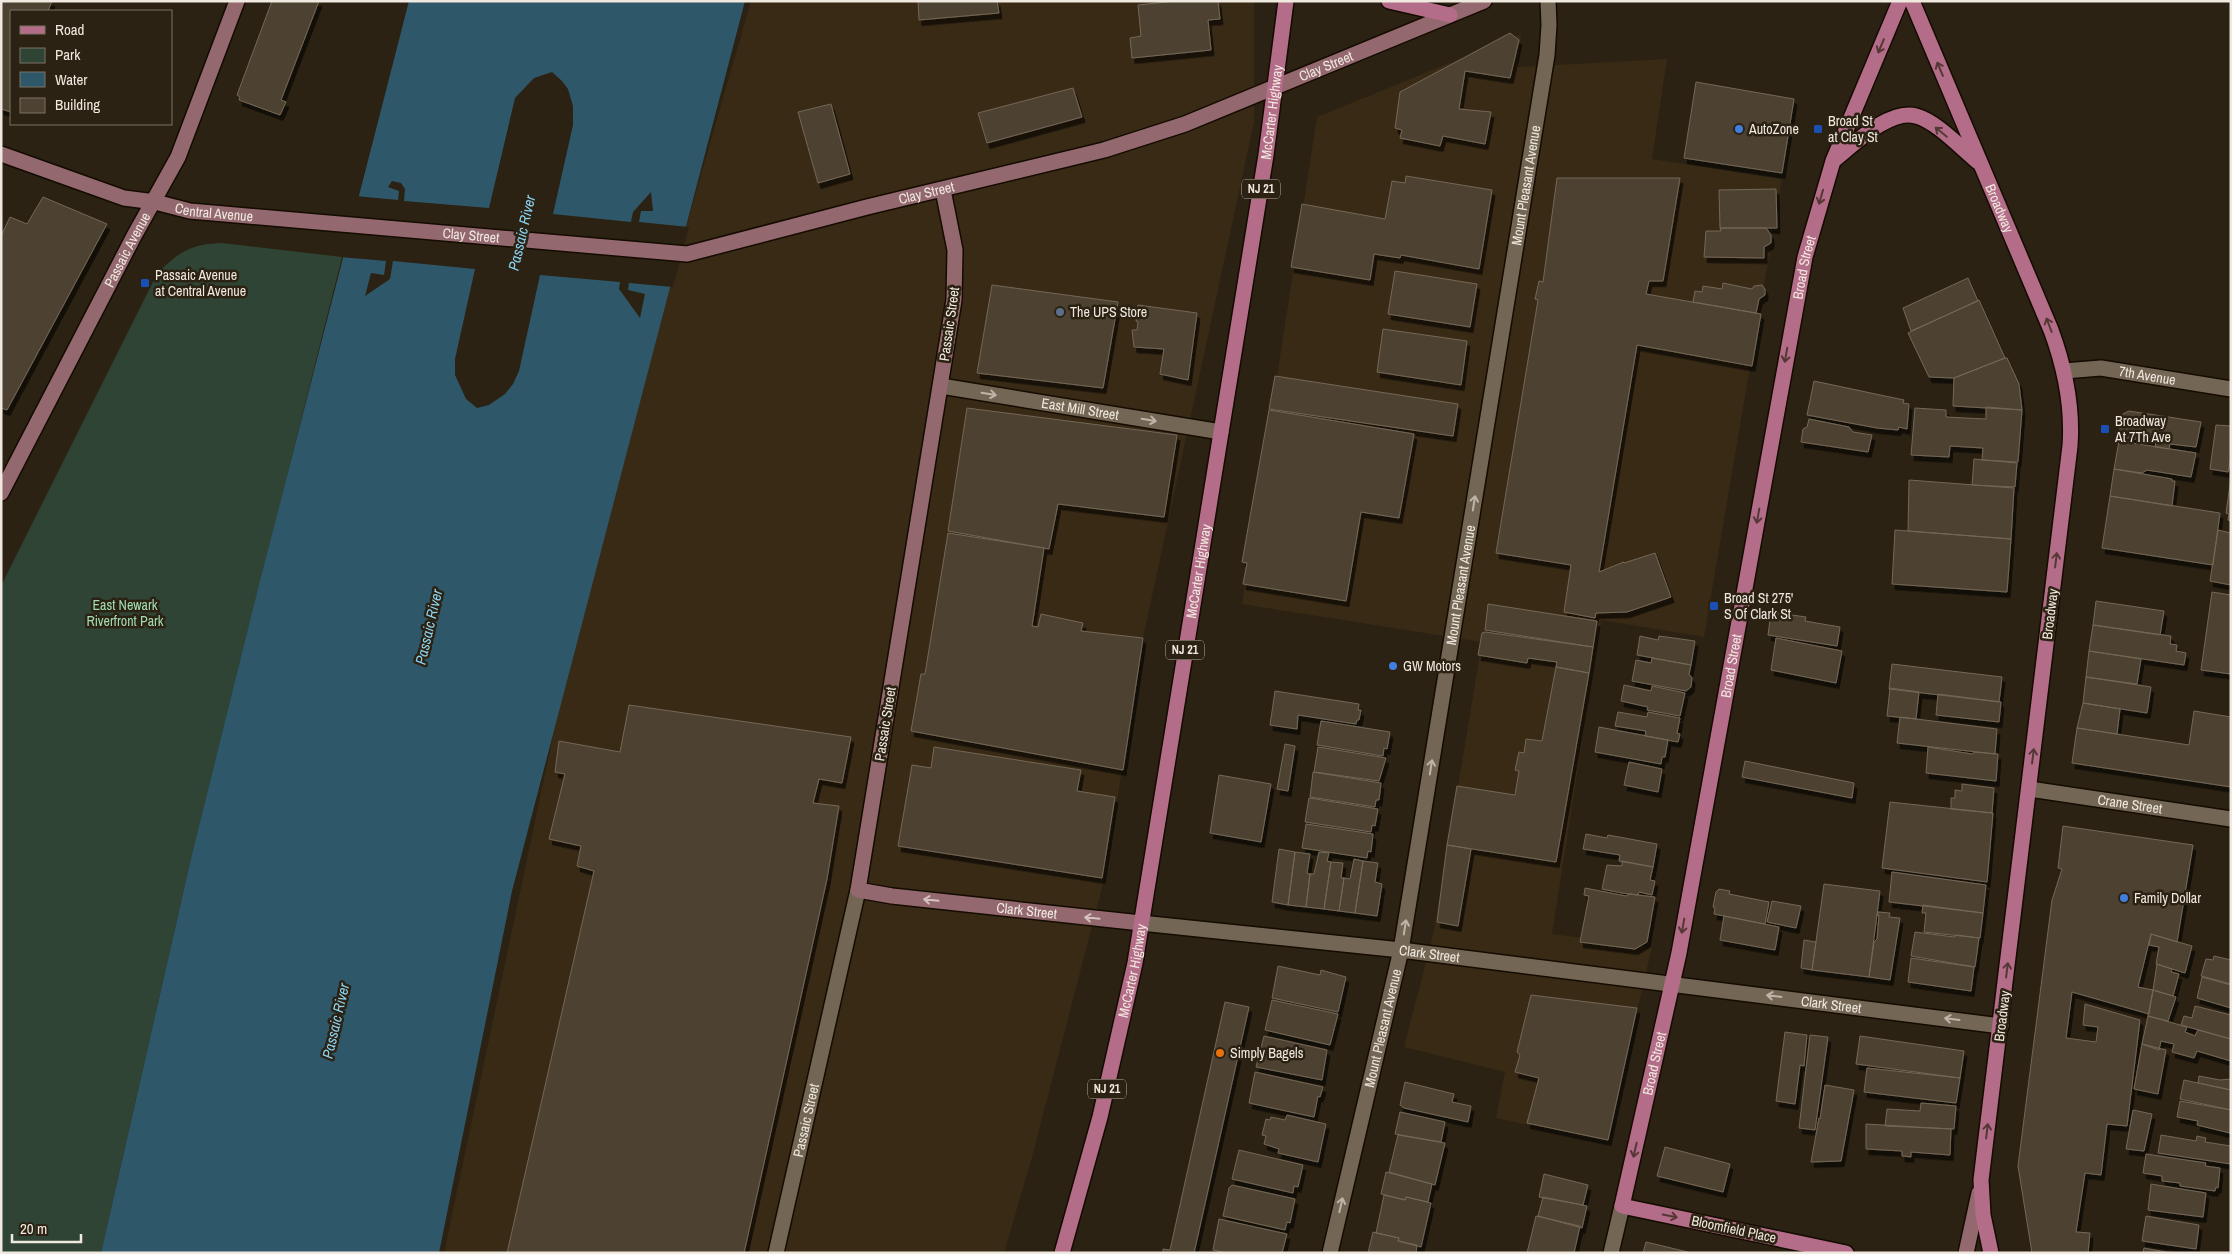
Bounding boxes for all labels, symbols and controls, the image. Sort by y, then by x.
legend [10,10,172,125]
text: Road [55,19,84,40]
one-way arrow [1876,38,1886,53]
text: Park [55,44,81,65]
street label: Clay Street [1296,47,1356,85]
one-way arrow [1935,62,1944,77]
street label: McCarter Highway [1257,63,1287,160]
text: Water [55,69,87,90]
text: Building [55,94,100,115]
place label: Broad St at Clay St [1828,112,1878,146]
place label: AutoZone [1748,120,1799,138]
marker: AutoZone [1733,123,1745,135]
marker: Broad St at Clay St [1812,123,1824,135]
street label: Mount Pleasant Avenue [1507,124,1544,247]
one-way arrow [1935,126,1948,137]
street label: Clay Street [897,177,956,208]
road number: NJ 21 [1242,180,1280,198]
street label: Broadway [1981,181,2018,236]
one-way arrow [1816,189,1826,205]
water label: Passaic River [503,192,541,273]
street label: Central Avenue [173,198,254,225]
street label: Passaic Avenue [100,209,154,290]
street label: Clay Street [442,224,500,247]
street label: Broad Street [1789,234,1820,301]
place label: Passaic Avenue at Central Avenue [155,266,246,300]
marker: Passaic Avenue at Central Avenue [139,277,151,289]
street label: Passaic Street [935,286,963,362]
place label: The UPS Store [1070,303,1147,321]
marker: The UPS Store [1054,306,1066,318]
one-way arrow [2044,318,2053,333]
one-way arrow [1780,347,1790,363]
street label: 7th Avenue [2118,362,2177,389]
one-way arrow [980,389,996,399]
street label: East Mill Street [1040,394,1120,424]
place label: Broadway At 7Th Ave [2114,412,2171,446]
one-way arrow [1141,415,1157,425]
marker: Broadway At 7Th Ave [2099,423,2111,435]
one-way arrow [1469,495,1479,511]
one-way arrow [1752,507,1762,523]
street label: McCarter Highway [1182,523,1215,620]
street label: Mount Pleasant Avenue [1442,524,1479,646]
one-way arrow [2051,553,2061,569]
water label: Passaic River [410,586,448,667]
street label: Broadway [2038,587,2062,640]
place label: Broad St 275' S Of Clark St [1724,589,1793,623]
park label: East Newark Riverfront Park [86,596,164,630]
marker: Broad St 275' S Of Clark St [1708,600,1720,612]
street label: Broad Street [1716,633,1746,699]
road number: NJ 21 [1166,640,1204,660]
place label: GW Motors [1403,657,1461,675]
marker: GW Motors [1387,660,1399,672]
street label: Passaic Street [870,686,900,762]
one-way arrow [2028,749,2038,765]
one-way arrow [1426,759,1436,775]
street label: Crane Street [2096,790,2163,818]
place label: Family Dollar [2134,889,2201,907]
marker: Family Dollar [2118,892,2130,904]
one-way arrow [923,895,939,905]
street label: Clark Street [996,898,1058,923]
one-way arrow [1085,913,1101,923]
one-way arrow [1678,918,1688,934]
one-way arrow [1400,920,1410,936]
street label: McCarter Highway [1114,922,1150,1019]
street label: Clark Street [1398,941,1461,966]
one-way arrow [2002,962,2012,978]
street label: Mount Pleasant Avenue [1360,967,1405,1089]
water label: Passaic River [317,980,355,1061]
street label: Broadway [1990,989,2014,1042]
one-way arrow [1766,991,1782,1001]
street label: Clark Street [1800,992,1862,1017]
one-way arrow [1945,1014,1961,1024]
street label: Broad Street [1638,1030,1670,1097]
place label: Simply Bagels [1230,1044,1304,1062]
marker: Simply Bagels [1214,1047,1226,1059]
road number: NJ 21 [1088,1080,1126,1098]
street label: Passaic Street [789,1082,823,1159]
one-way arrow [1982,1124,1992,1140]
one-way arrow [1629,1141,1639,1157]
one-way arrow [1337,1198,1346,1214]
one-way arrow [1661,1211,1677,1221]
street label: Bloomfield Place [1690,1211,1778,1247]
scale bar [12,1212,81,1244]
text: 20 m [20,1218,47,1239]

